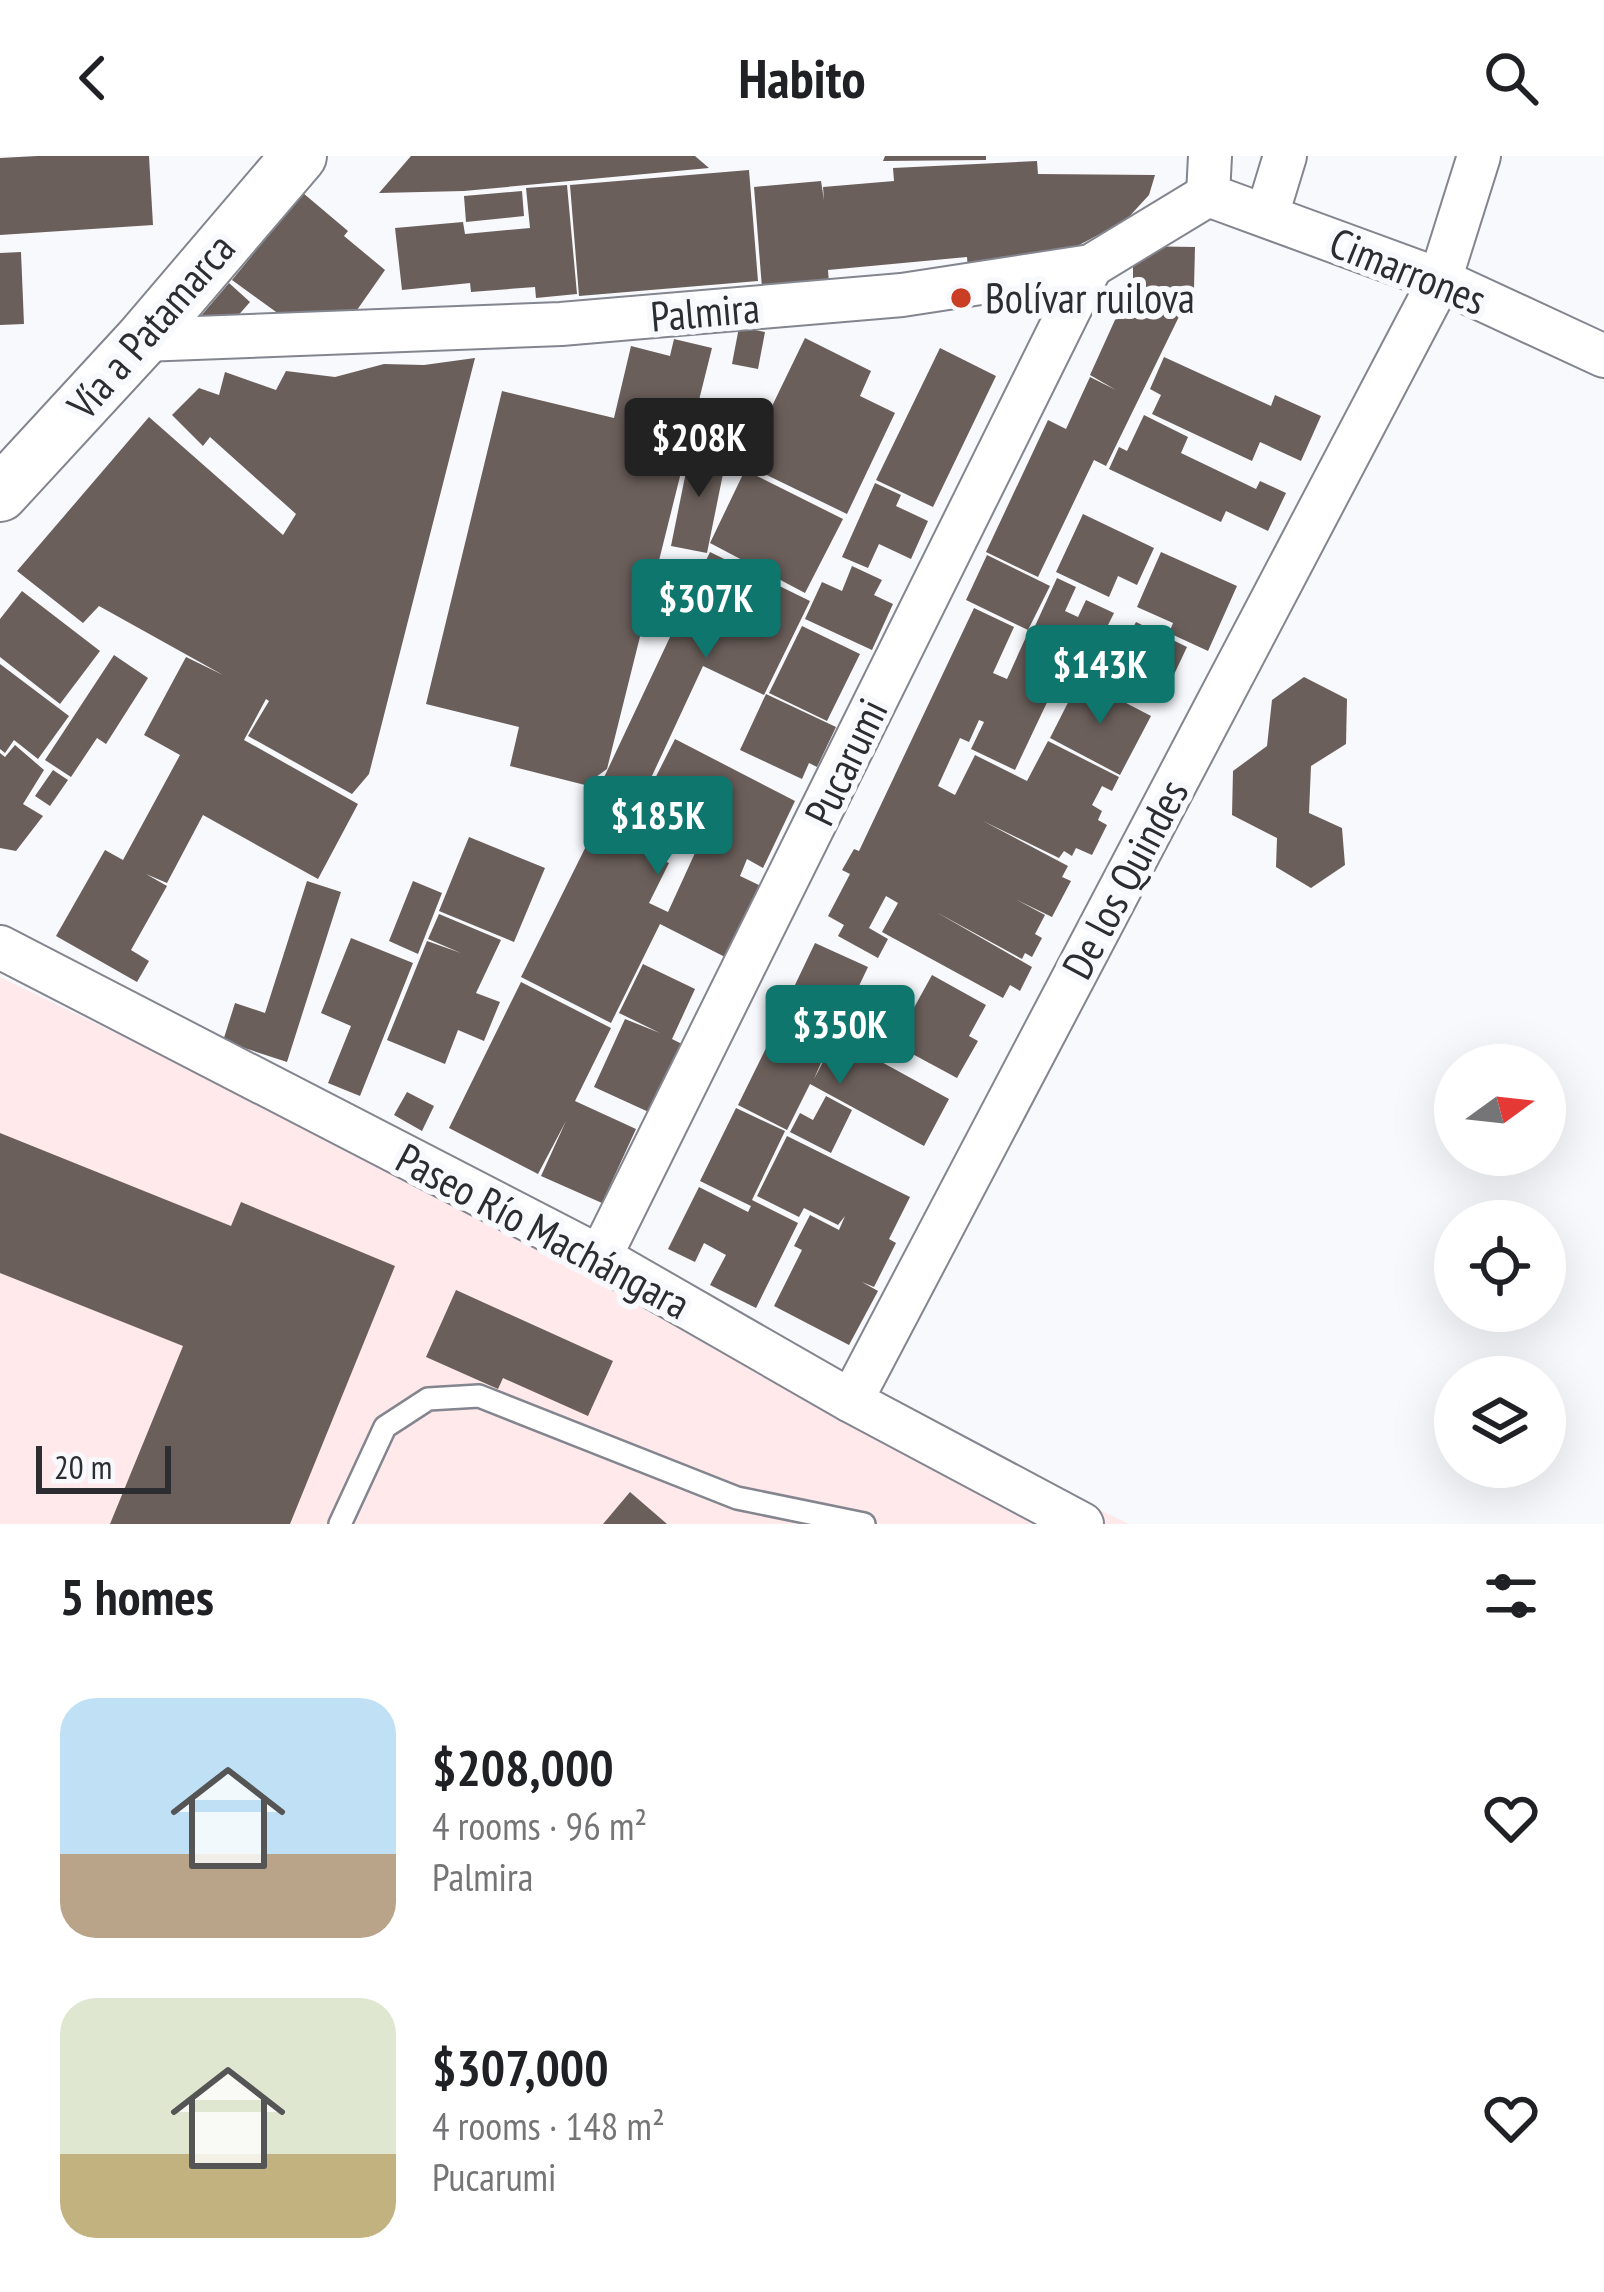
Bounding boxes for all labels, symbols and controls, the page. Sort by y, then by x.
text: Habito [739,43,865,113]
icon: back [60,45,126,111]
icon: search [1478,45,1544,111]
street label: Cimarrones [1322,214,1494,327]
street label: Vía a Patamarca [54,221,246,431]
place label: Bolívar ruilova [985,270,1195,325]
street label: Palmira [648,279,762,344]
marker: Bolívar ruilova [948,285,974,311]
pin: $208K [615,398,783,500]
text: $208K [652,411,746,462]
pin: $307K [622,559,790,661]
text: $307K [659,572,753,623]
pin: $143K [1016,625,1184,727]
text: $143K [1053,638,1147,689]
street label: Pucarumi [791,690,900,834]
street label: De los Quindes [1049,770,1200,988]
pin: $185K [574,776,742,878]
text: $185K [611,789,705,840]
pin: $350K [756,985,924,1087]
text: $350K [793,998,887,1049]
north arrow [1434,1044,1566,1176]
map controls [1434,1044,1566,1488]
street label: Paseo Río Machángara [387,1130,699,1331]
button: locate [1434,1200,1566,1332]
button: layers [1434,1356,1566,1488]
scale bar [36,1440,171,1493]
text: 20 m [54,1445,112,1488]
text: 5 homes [60,1563,214,1629]
icon: filters [1478,1563,1544,1629]
text: $208,000 [432,1734,614,1800]
icon: home [156,1746,300,1890]
icon: heart [1478,1785,1544,1851]
text: 4 rooms · 96 m² [432,1800,647,1851]
text: Palmira [432,1851,533,1902]
text: $307,000 [432,2034,609,2100]
icon: home [156,2046,300,2190]
icon: heart [1478,2085,1544,2151]
text: 4 rooms · 148 m² [432,2100,665,2151]
text: Pucarumi [432,2151,556,2202]

